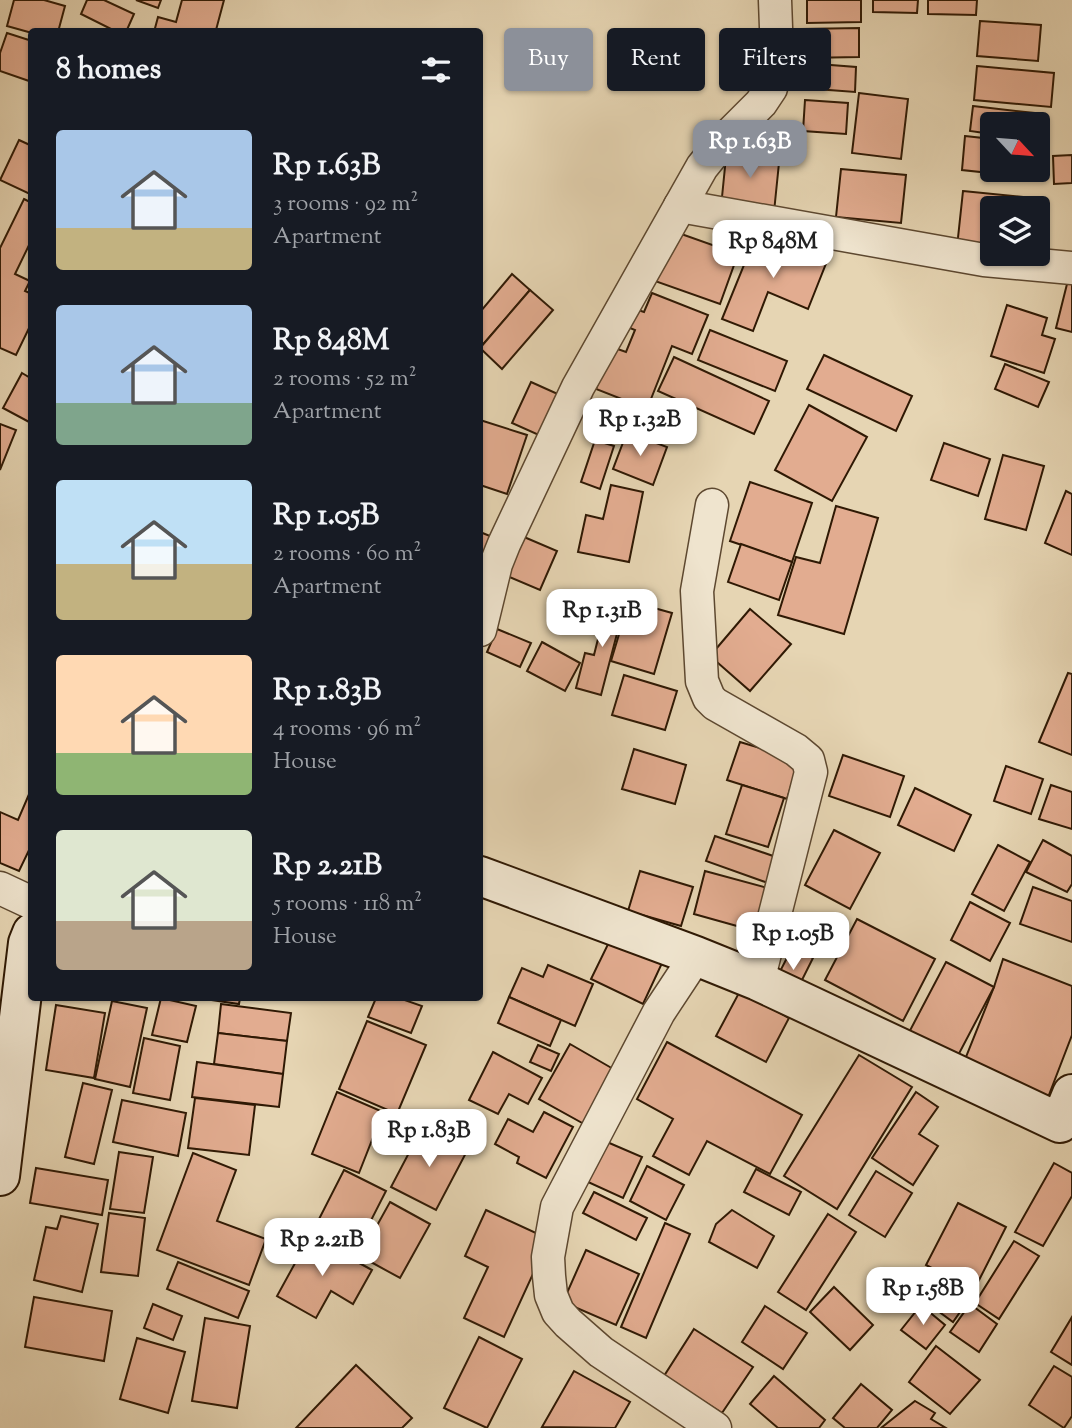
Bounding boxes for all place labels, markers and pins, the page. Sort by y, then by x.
pin: Rp 1.63B [678,120,822,180]
pin: Rp 848M [708,220,838,280]
pin: Rp 1.32B [568,398,712,458]
pin: Rp 1.31B [530,590,674,649]
pin: Rp 1.05B [721,912,865,972]
pin: Rp 1.83B [357,1110,501,1169]
pin: Rp 2.21B [250,1218,394,1278]
pin: Rp 1.58B [851,1268,995,1327]

